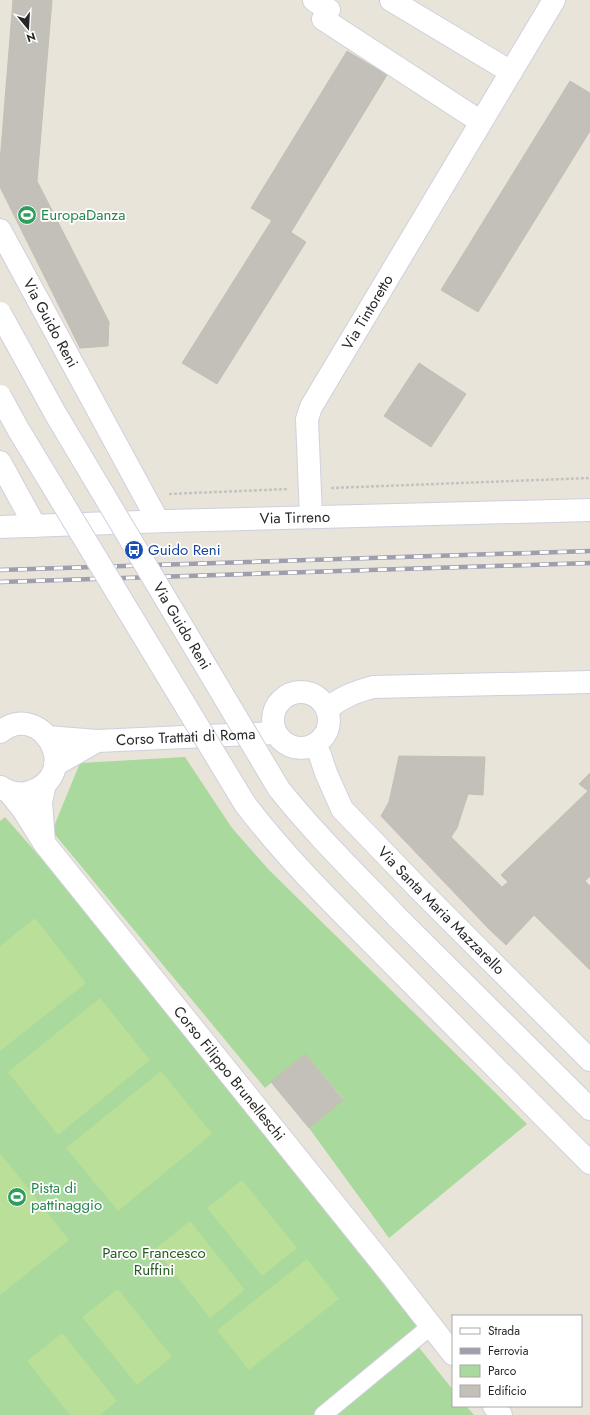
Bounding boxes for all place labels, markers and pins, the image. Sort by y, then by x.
sports icon: EuropaDanza [16,204,38,226]
place label: EuropaDanza [41,204,125,226]
bus stop icon: Guido Reni [123,539,145,561]
place label: Guido Reni [148,539,221,561]
place label: Pista di pattinaggio [31,1177,102,1216]
sports icon: Pista di pattinaggio [6,1186,28,1208]

